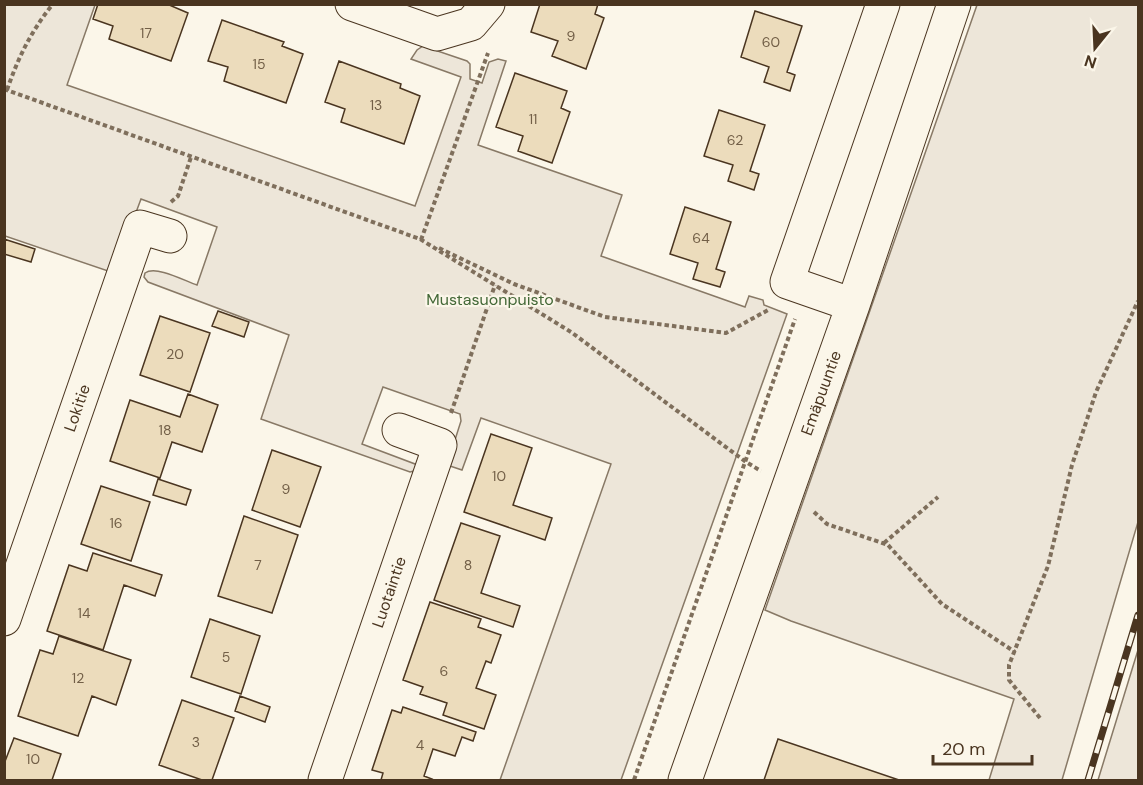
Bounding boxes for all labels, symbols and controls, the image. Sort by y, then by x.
north arrow [1065,18,1125,78]
house number: 17 [140,24,152,42]
house number: 9 [567,27,576,45]
house number: 60 [762,33,780,51]
text: N [1082,50,1099,74]
house number: 15 [253,55,265,73]
house number: 13 [370,96,382,114]
house number: 11 [529,110,537,128]
house number: 62 [727,131,743,149]
house number: 64 [692,229,710,247]
park label: Mustasuonpuisto [426,289,554,310]
house number: 20 [166,345,184,363]
street label: Emäpuuntie [796,348,846,438]
street label: Lokitie [59,382,95,434]
house number: 18 [159,421,171,439]
house number: 10 [492,467,506,485]
house number: 9 [282,480,291,498]
house number: 16 [109,514,123,532]
street label: Luotaintie [367,554,411,630]
house number: 7 [254,556,262,574]
house number: 8 [464,556,472,574]
house number: 14 [78,604,91,622]
house number: 5 [222,648,230,666]
house number: 6 [440,662,448,680]
house number: 12 [72,669,84,687]
scale bar [933,728,1032,766]
house number: 3 [192,733,200,751]
house number: 4 [416,736,425,754]
text: 20 m [942,737,985,761]
house number: 10 [26,750,40,768]

